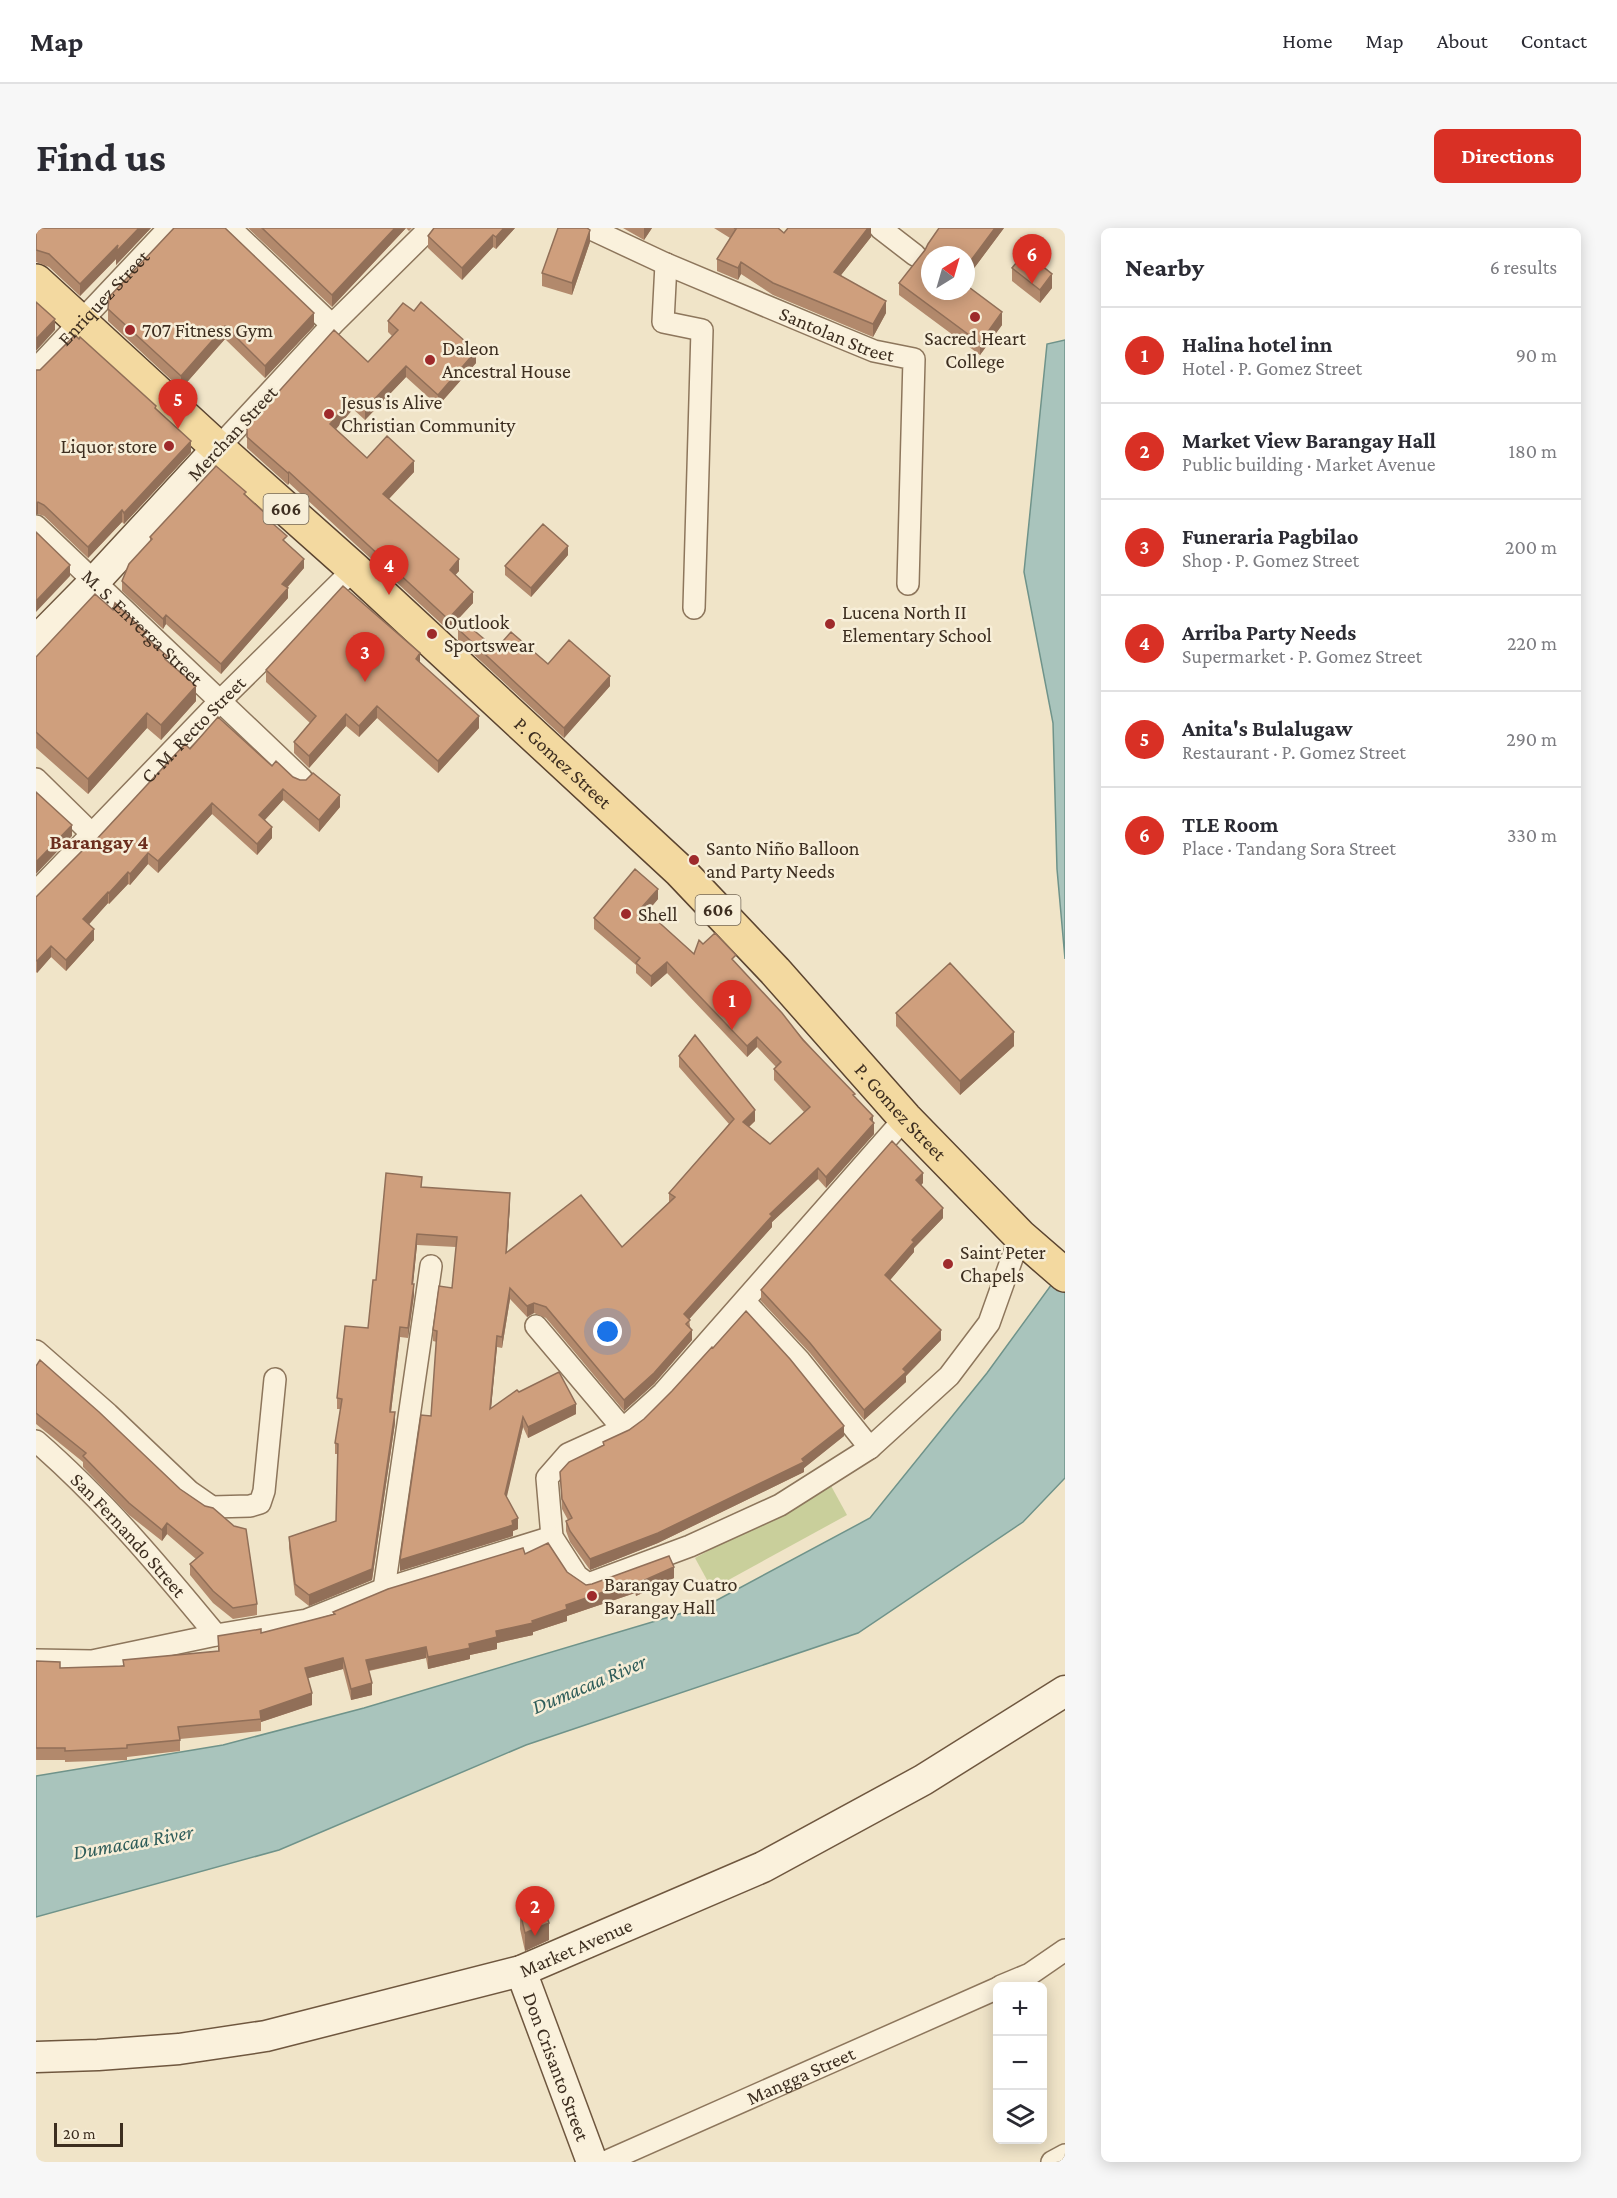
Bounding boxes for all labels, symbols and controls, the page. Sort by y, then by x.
text: Map [30,26,83,57]
text: Home [1282,29,1332,53]
text: Map [1365,29,1404,53]
text: About [1437,29,1488,53]
text: Contact [1521,29,1587,53]
button: Directions [1434,129,1581,183]
text: Find us [36,133,166,180]
pin: 6 [1012,235,1052,284]
street label: Enriquez Street [53,245,154,350]
north arrow [921,246,975,300]
text: Nearby [1125,253,1204,282]
text: 6 results [1490,256,1557,278]
street label: Santolan Street [776,302,897,366]
marker: Sacred Heart College [968,310,982,324]
place label: 707 Fitness Gym [142,319,273,342]
marker: 707 Fitness Gym [123,323,137,337]
place label: Sacred Heart College [924,327,1026,373]
text: Halina hotel inn [1182,332,1332,357]
place label: Daleon Ancestral House [442,337,571,382]
text: 1 [1141,344,1148,366]
text: 90 m [1516,344,1557,366]
marker: Daleon Ancestral House [423,353,437,367]
text: Hotel · P. Gomez Street [1182,357,1362,379]
pin: 5 [158,380,198,429]
street label: Merchan Street [182,381,282,485]
place label: Jesus is Alive Christian Community [339,391,516,437]
marker: Jesus is Alive Christian Community [322,407,336,421]
text: Market View Barangay Hall [1182,428,1436,453]
place label: Liquor store [60,435,157,458]
marker: Liquor store [162,439,176,453]
text: 2 [1139,440,1150,462]
text: 180 m [1508,440,1557,462]
text: Public building · Market Avenue [1182,453,1436,475]
road number: 606 [264,494,308,524]
text: Funeraria Pagbilao [1182,524,1358,549]
text: 3 [1140,536,1149,558]
text: 200 m [1505,536,1557,558]
pin: 4 [370,546,408,595]
text: Shop · P. Gomez Street [1182,549,1359,571]
street label: M. S. Enverga Street [78,565,208,690]
place label: Lucena North II Elementary School [842,601,992,647]
place label: Outlook Sportswear [444,611,535,657]
marker: Lucena North II Elementary School [823,617,837,631]
text: Arriba Party Needs [1182,620,1356,645]
marker: Outlook Sportswear [425,627,439,641]
pin: 3 [346,632,384,682]
text: 4 [1139,632,1150,654]
text: 220 m [1507,632,1557,654]
text: Supermarket · P. Gomez Street [1182,645,1422,667]
street label: C. M. Recto Street [136,671,250,787]
street label: P. Gomez Street [510,712,616,813]
text: Anita's Bulalugaw [1182,716,1353,741]
text: 5 [1140,728,1149,750]
text: 290 m [1506,728,1557,750]
text: Restaurant · P. Gomez Street [1182,741,1406,763]
text: TLE Room [1182,812,1278,837]
text: 6 [1139,824,1150,846]
text: 330 m [1507,824,1557,846]
district label: Barangay 4 [49,830,149,854]
place label: Santo Niño Balloon and Party Needs [706,837,860,883]
text: Place · Tandang Sora Street [1182,837,1396,859]
marker: Santo Niño Balloon and Party Needs [687,853,701,867]
road number: 606 [696,895,740,925]
place label: Shell [638,903,677,925]
marker: Shell [619,907,633,921]
pin: 1 [712,980,752,1030]
street label: P. Gomez Street [851,1058,951,1165]
place label: Saint Peter Chapels [960,1241,1046,1287]
marker: Saint Peter Chapels [941,1257,955,1271]
your location [593,1317,622,1346]
street label: San Fernando Street [67,1468,191,1602]
place label: Barangay Cuatro Barangay Hall [604,1573,737,1619]
marker: Barangay Cuatro Barangay Hall [585,1589,599,1603]
water label: Dumacaa River [528,1649,650,1719]
water label: Dumacaa River [71,1819,196,1864]
pin: 2 [516,1886,554,1936]
street label: Market Avenue [516,1914,636,1981]
map controls [993,1982,1047,2144]
button: + [993,1982,1047,2036]
street label: Don Crisanto Street [519,1989,594,2144]
button: − [993,2036,1047,2090]
street label: Mangga Street [743,2042,858,2109]
button: layers [993,2090,1047,2144]
scale bar [54,2120,123,2148]
text: 20 m [63,2125,96,2142]

